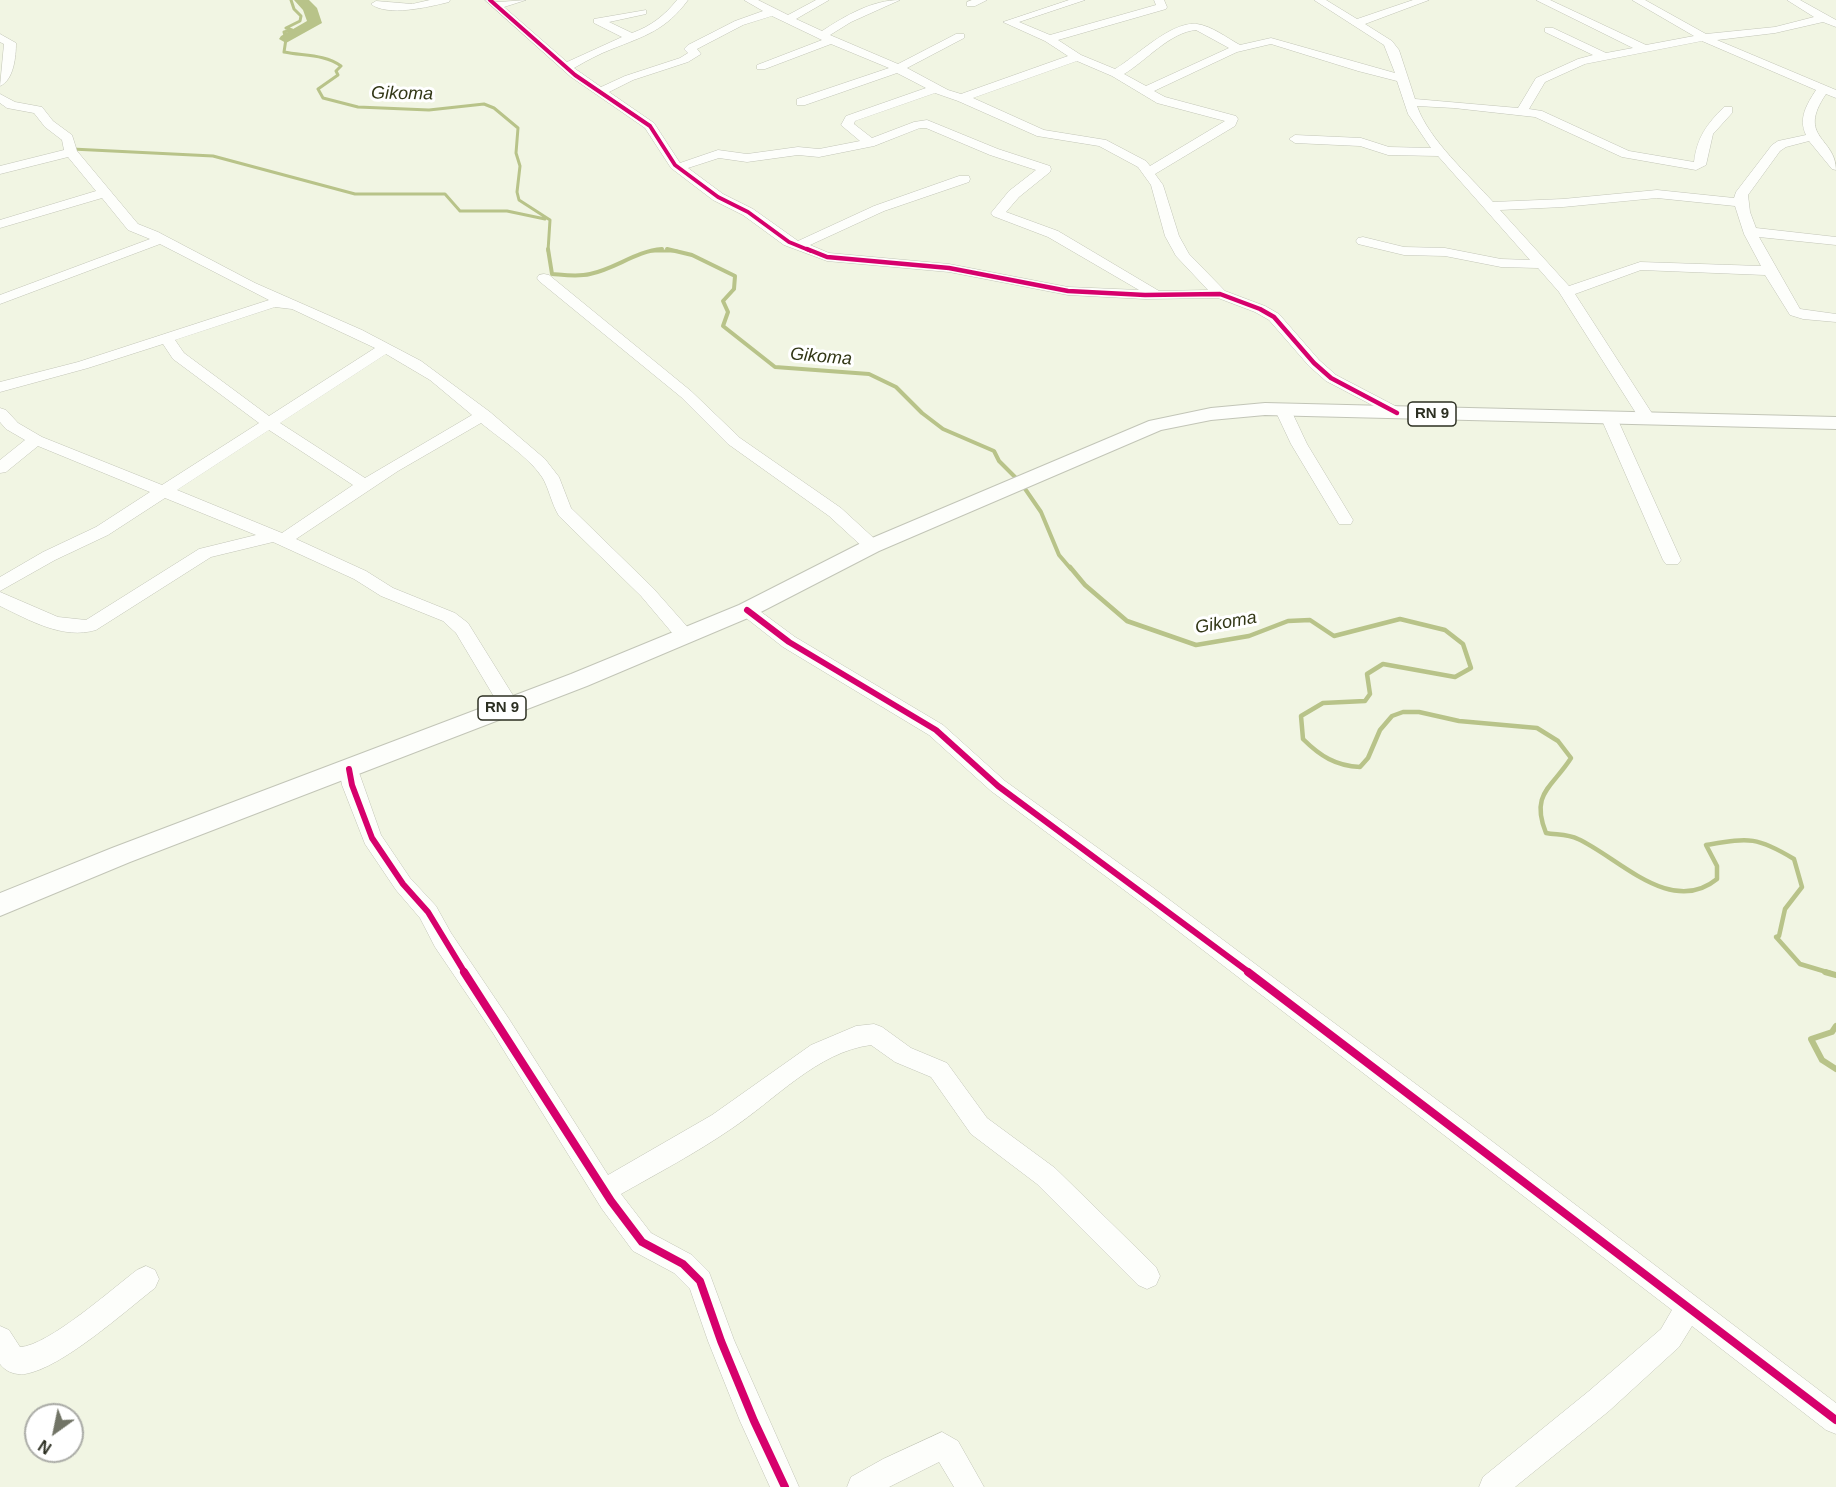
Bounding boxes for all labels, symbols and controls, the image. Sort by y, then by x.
water label: Gikoma [371,83,433,105]
water label: Gikoma [789,344,853,370]
road number: RN 9 [1408,402,1456,426]
water label: Gikoma [1194,607,1258,639]
road number: RN 9 [478,696,526,720]
north arrow [24,1403,84,1463]
text: N [36,1437,54,1457]

